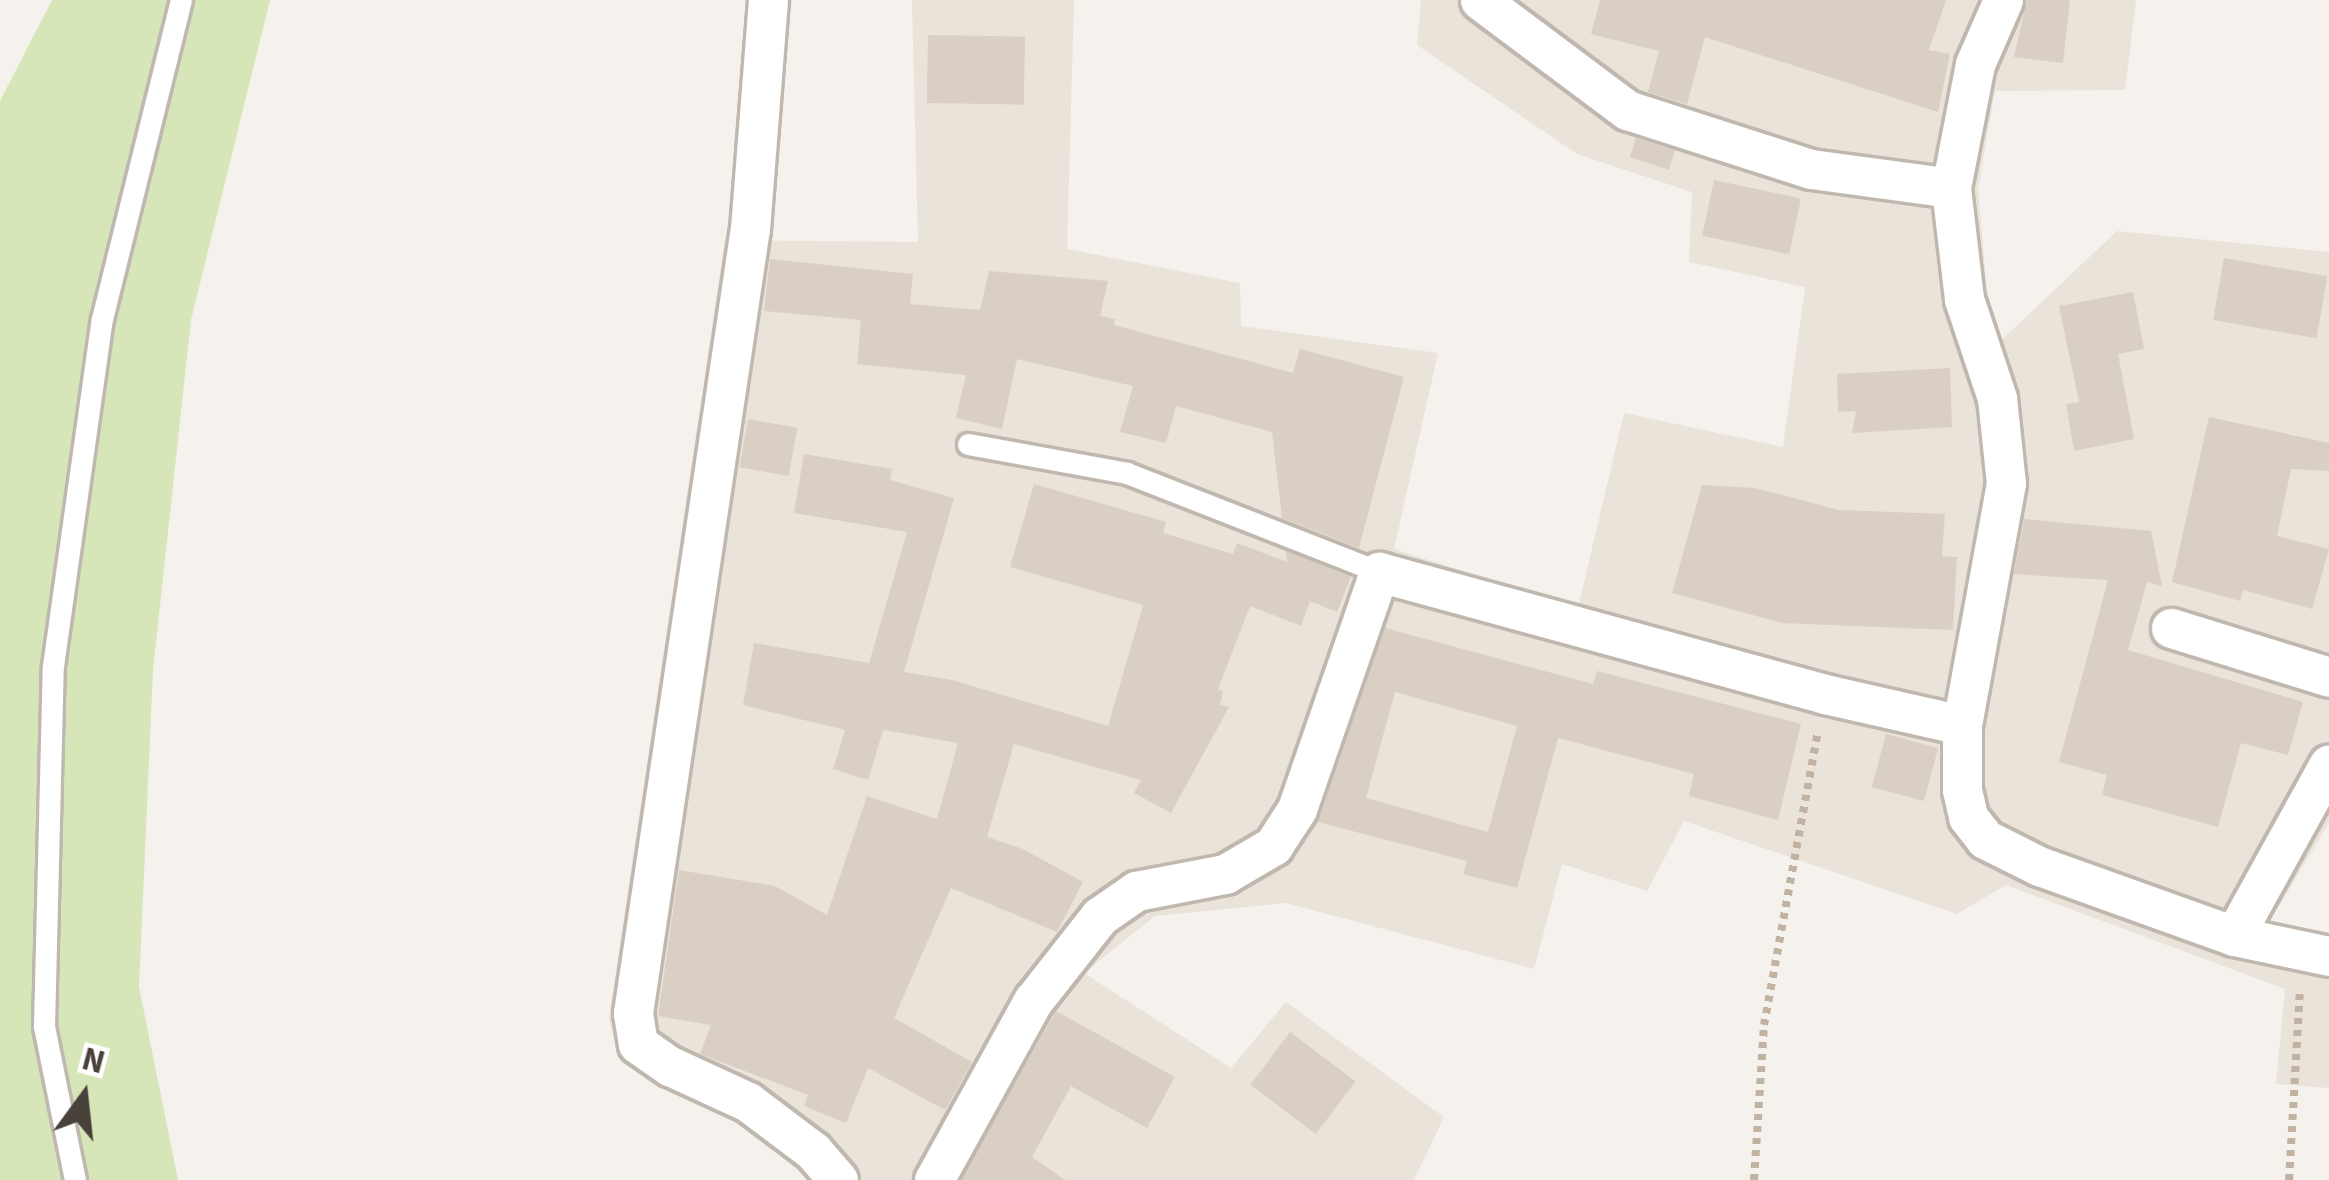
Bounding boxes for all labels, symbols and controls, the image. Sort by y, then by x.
text: N [77,1035,110,1086]
north arrow [24,1036,144,1156]

